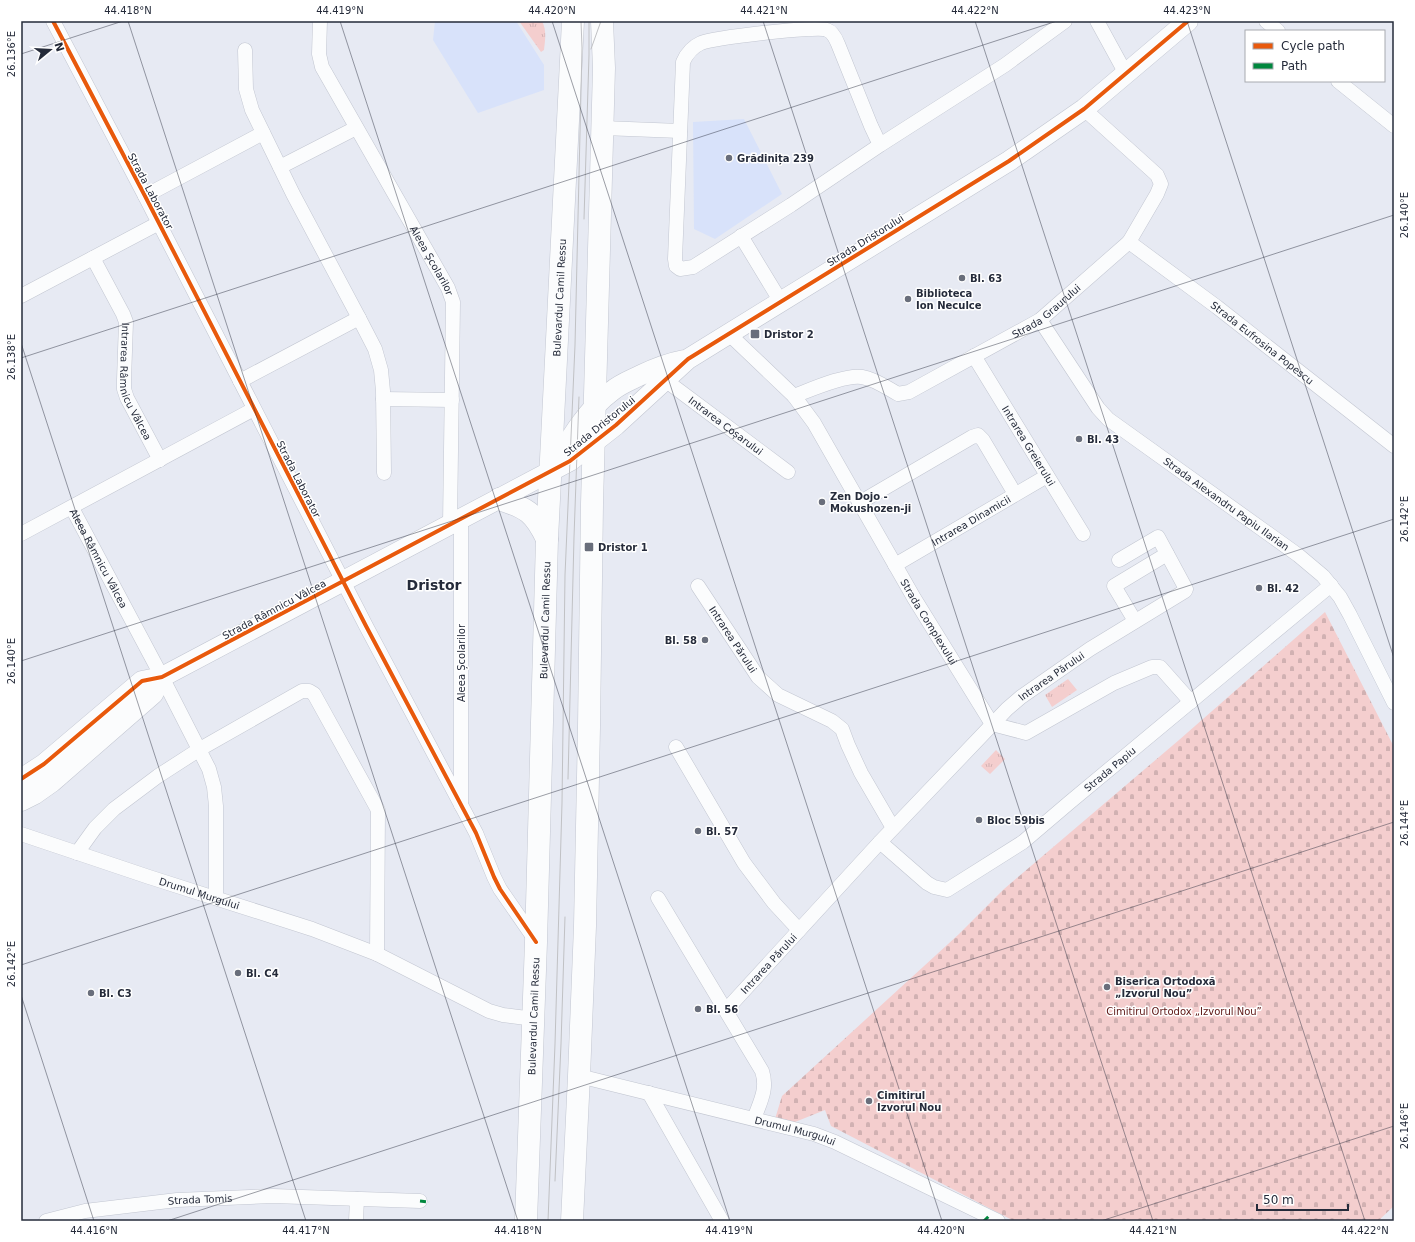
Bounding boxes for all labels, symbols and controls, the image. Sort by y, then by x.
text: 44.418°N [104,5,152,16]
text: 44.419°N [316,5,364,16]
text: 44.420°N [528,5,576,16]
text: 44.421°N [740,5,788,16]
text: 44.422°N [951,5,999,16]
text: 44.423°N [1163,5,1211,16]
north arrow [30,30,70,70]
legend [1245,30,1385,82]
text: 26.136°E [6,31,17,77]
text: Cycle path [1281,39,1345,53]
text: N [51,41,67,53]
text: Path [1281,59,1307,73]
street label: Strada Laborator [126,151,176,232]
marker: Grădinița 239 [724,153,734,163]
place label: Grădinița 239 [737,153,814,165]
text: 26.140°E [1399,192,1410,238]
street label: Strada Dristorului [825,212,906,268]
street label: Aleea Școlarilor [408,224,455,298]
street label: Bulevardul Camil Ressu [551,239,568,357]
marker: Bl. 63 [957,273,967,283]
place label: Bl. 63 [970,273,1002,284]
street label: Strada Graurului [1010,282,1083,340]
place label: Biblioteca Ion Neculce [916,288,982,311]
marker: Biblioteca Ion Neculce [903,294,913,304]
street label: Strada Eufrosina Popescu [1208,299,1316,387]
street label: Intrarea Râmnicu Vâlcea [118,322,153,442]
marker: Dristor 2 [749,328,761,340]
place label: Dristor 2 [764,329,814,340]
text: 26.138°E [6,334,17,380]
street label: Strada Dristorului [562,394,637,458]
street label: Intrarea Coșarului [686,395,765,457]
street label: Intrarea Greierului [1000,404,1057,488]
marker: Bl. 43 [1074,434,1084,444]
place label: Bl. 43 [1087,434,1119,445]
street label: Strada Laborator [274,439,323,520]
street label: Strada Alexandru Papiu Ilarian [1161,456,1291,553]
place label: Zen Dojo - Mokushozen-ji [830,491,911,514]
street label: Intrarea Dinamicii [930,494,1013,548]
text: 26.142°E [1399,496,1410,542]
marker: Zen Dojo - Mokushozen-ji [817,497,827,507]
street label: Aleea Râmnicu Vâlcea [67,507,129,610]
marker: Dristor 1 [583,541,595,553]
place label: Dristor 1 [598,542,648,553]
street label: Bulevardul Camil Ressu [538,561,552,679]
street label: Strada Râmnicu Vâlcea [221,577,328,641]
district label: Dristor [407,577,462,593]
street label: Strada Complexului [898,577,959,667]
marker: Bl. 42 [1254,583,1264,593]
place label: Bl. 42 [1267,583,1299,594]
street label: Intrarea Părului [707,604,759,675]
street label: Aleea Școlarilor [456,623,468,702]
place label: Bl. 58 [665,635,697,646]
marker: Bl. 58 [700,635,710,645]
text: 26.140°E [6,638,17,684]
street label: Intrarea Părului [1016,650,1086,703]
street label: Strada Papiu [1082,745,1138,794]
text: 26.144°E [1399,800,1410,846]
marker: Bloc 59bis [974,815,984,825]
place label: Bloc 59bis [987,815,1045,826]
marker: Bl. 57 [693,826,703,836]
place label: Bl. 57 [706,826,738,837]
street label: Drumul Murgului [158,876,241,912]
street label: Intrarea Părului [739,932,799,996]
text: 26.142°E [6,941,17,987]
street label: Bulevardul Camil Ressu [526,957,541,1075]
marker: Bl. C4 [233,968,243,978]
place label: Bl. C4 [246,968,279,979]
place label: Biserica Ortodoxă „Izvorul Nou” [1115,976,1216,999]
marker: Biserica Ortodoxă „Izvorul Nou” [1102,982,1112,992]
marker: Bl. C3 [86,988,96,998]
place label: Bl. C3 [99,988,132,999]
marker: Bl. 56 [693,1004,703,1014]
place label: Bl. 56 [706,1004,738,1015]
park label: Cimitirul Ortodox „Izvorul Nou” [1106,1006,1262,1017]
place label: Cimitirul Izvorul Nou [877,1090,941,1113]
marker: Cimitirul Izvorul Nou [864,1096,874,1106]
text: 26.146°E [1399,1103,1410,1149]
street label: Drumul Murgului [753,1115,837,1148]
scale bar [1257,1186,1348,1212]
street label: Strada Tomis [167,1193,233,1207]
text: 50 m [1263,1193,1294,1207]
text: 44.416°N [70,1225,118,1236]
text: 44.417°N [282,1225,330,1236]
text: 44.418°N [494,1225,542,1236]
text: 44.419°N [705,1225,753,1236]
text: 44.420°N [917,1225,965,1236]
text: 44.421°N [1129,1225,1177,1236]
text: 44.422°N [1341,1225,1389,1236]

